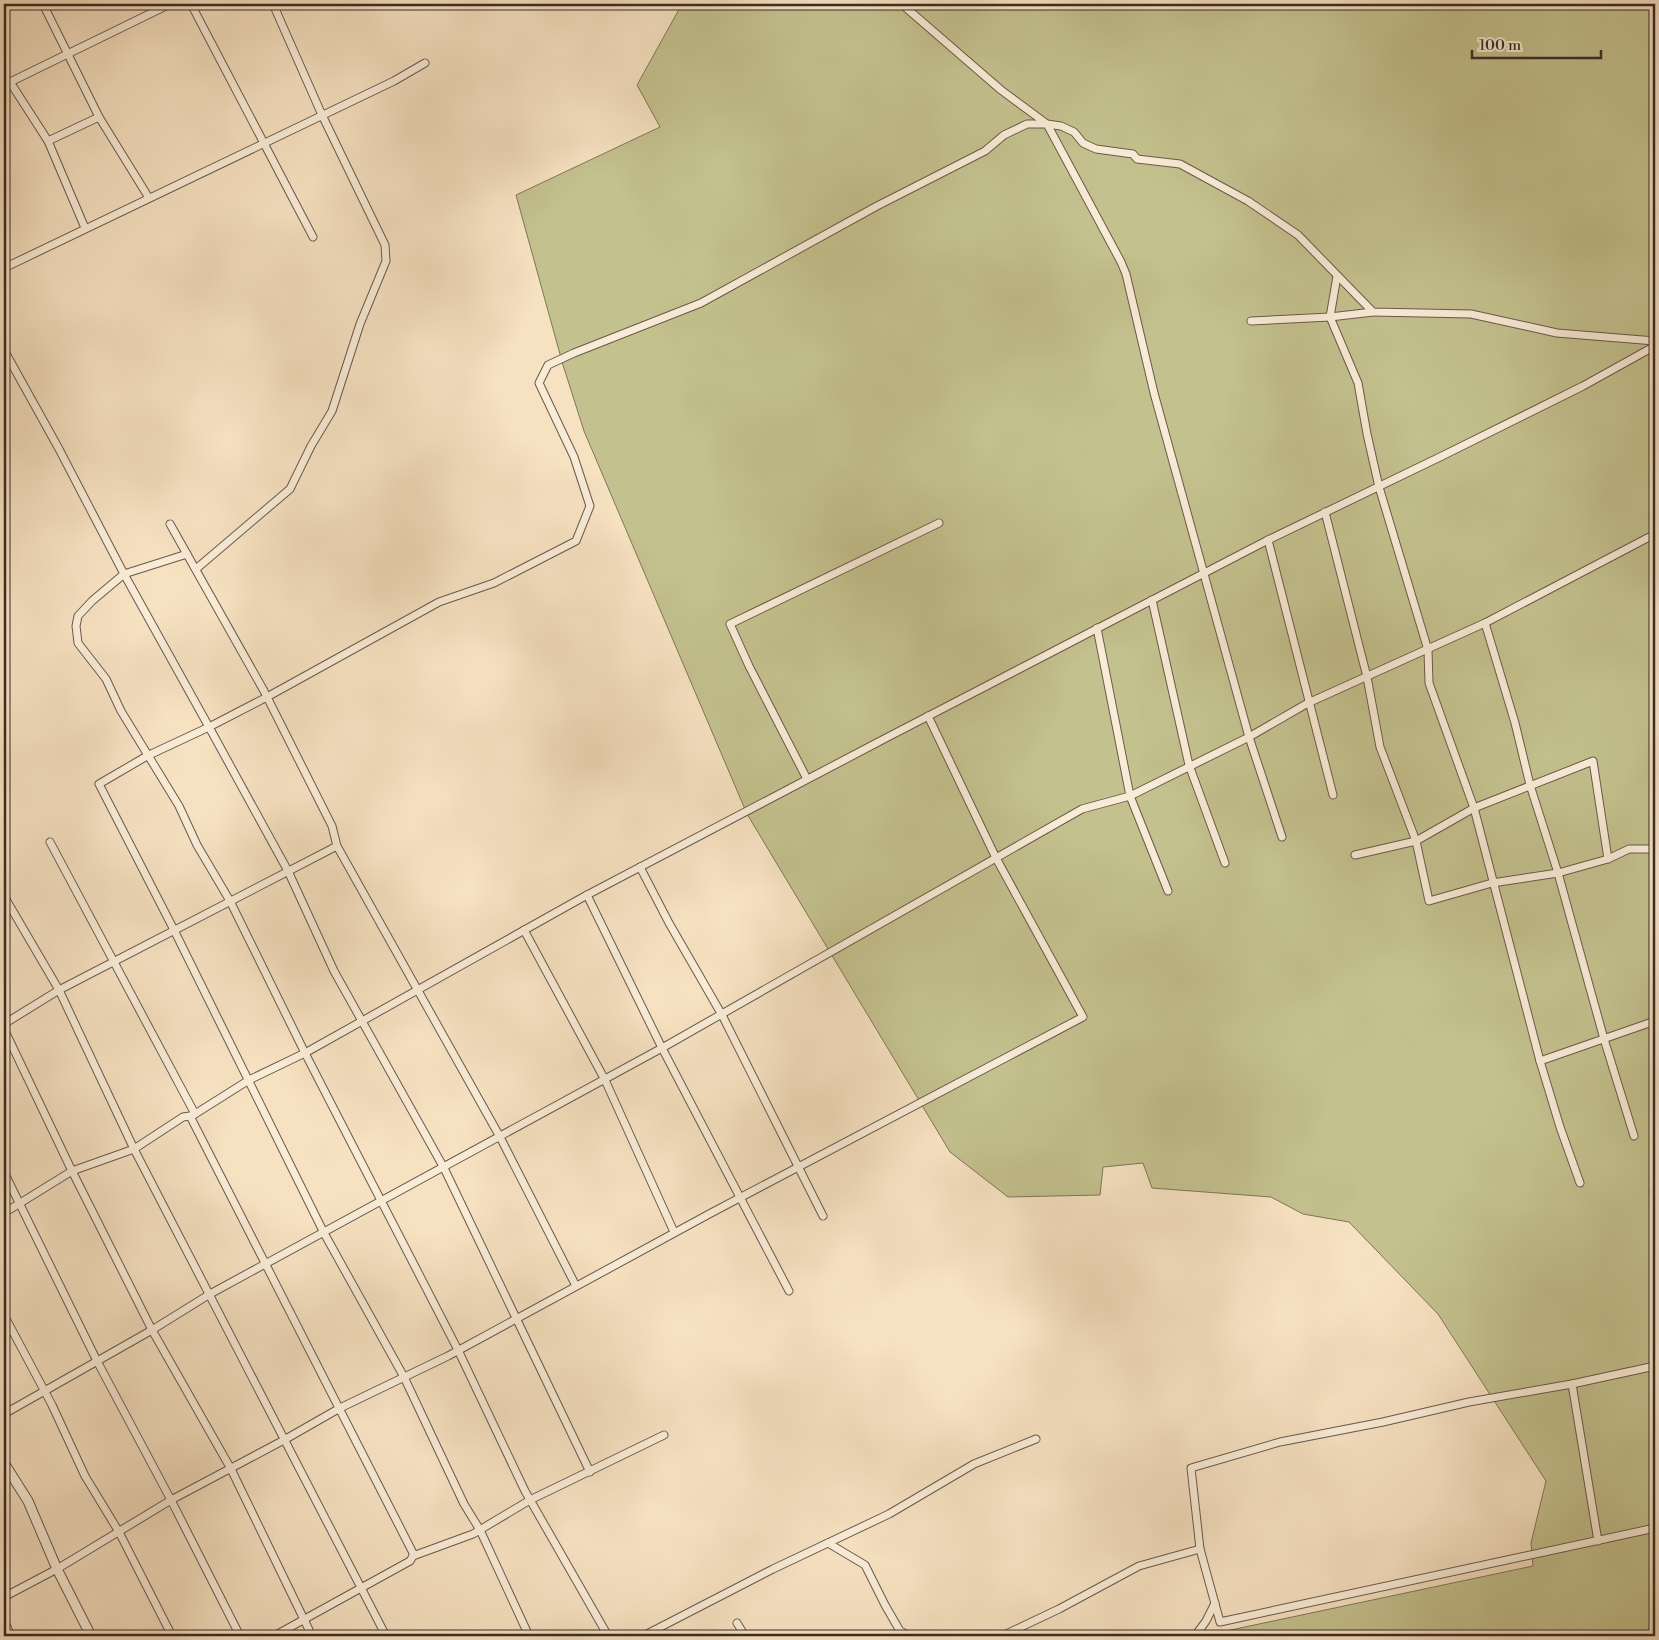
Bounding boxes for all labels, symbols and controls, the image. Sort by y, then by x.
scale bar [1472,28,1600,60]
text: 100 m [1479,36,1521,55]

